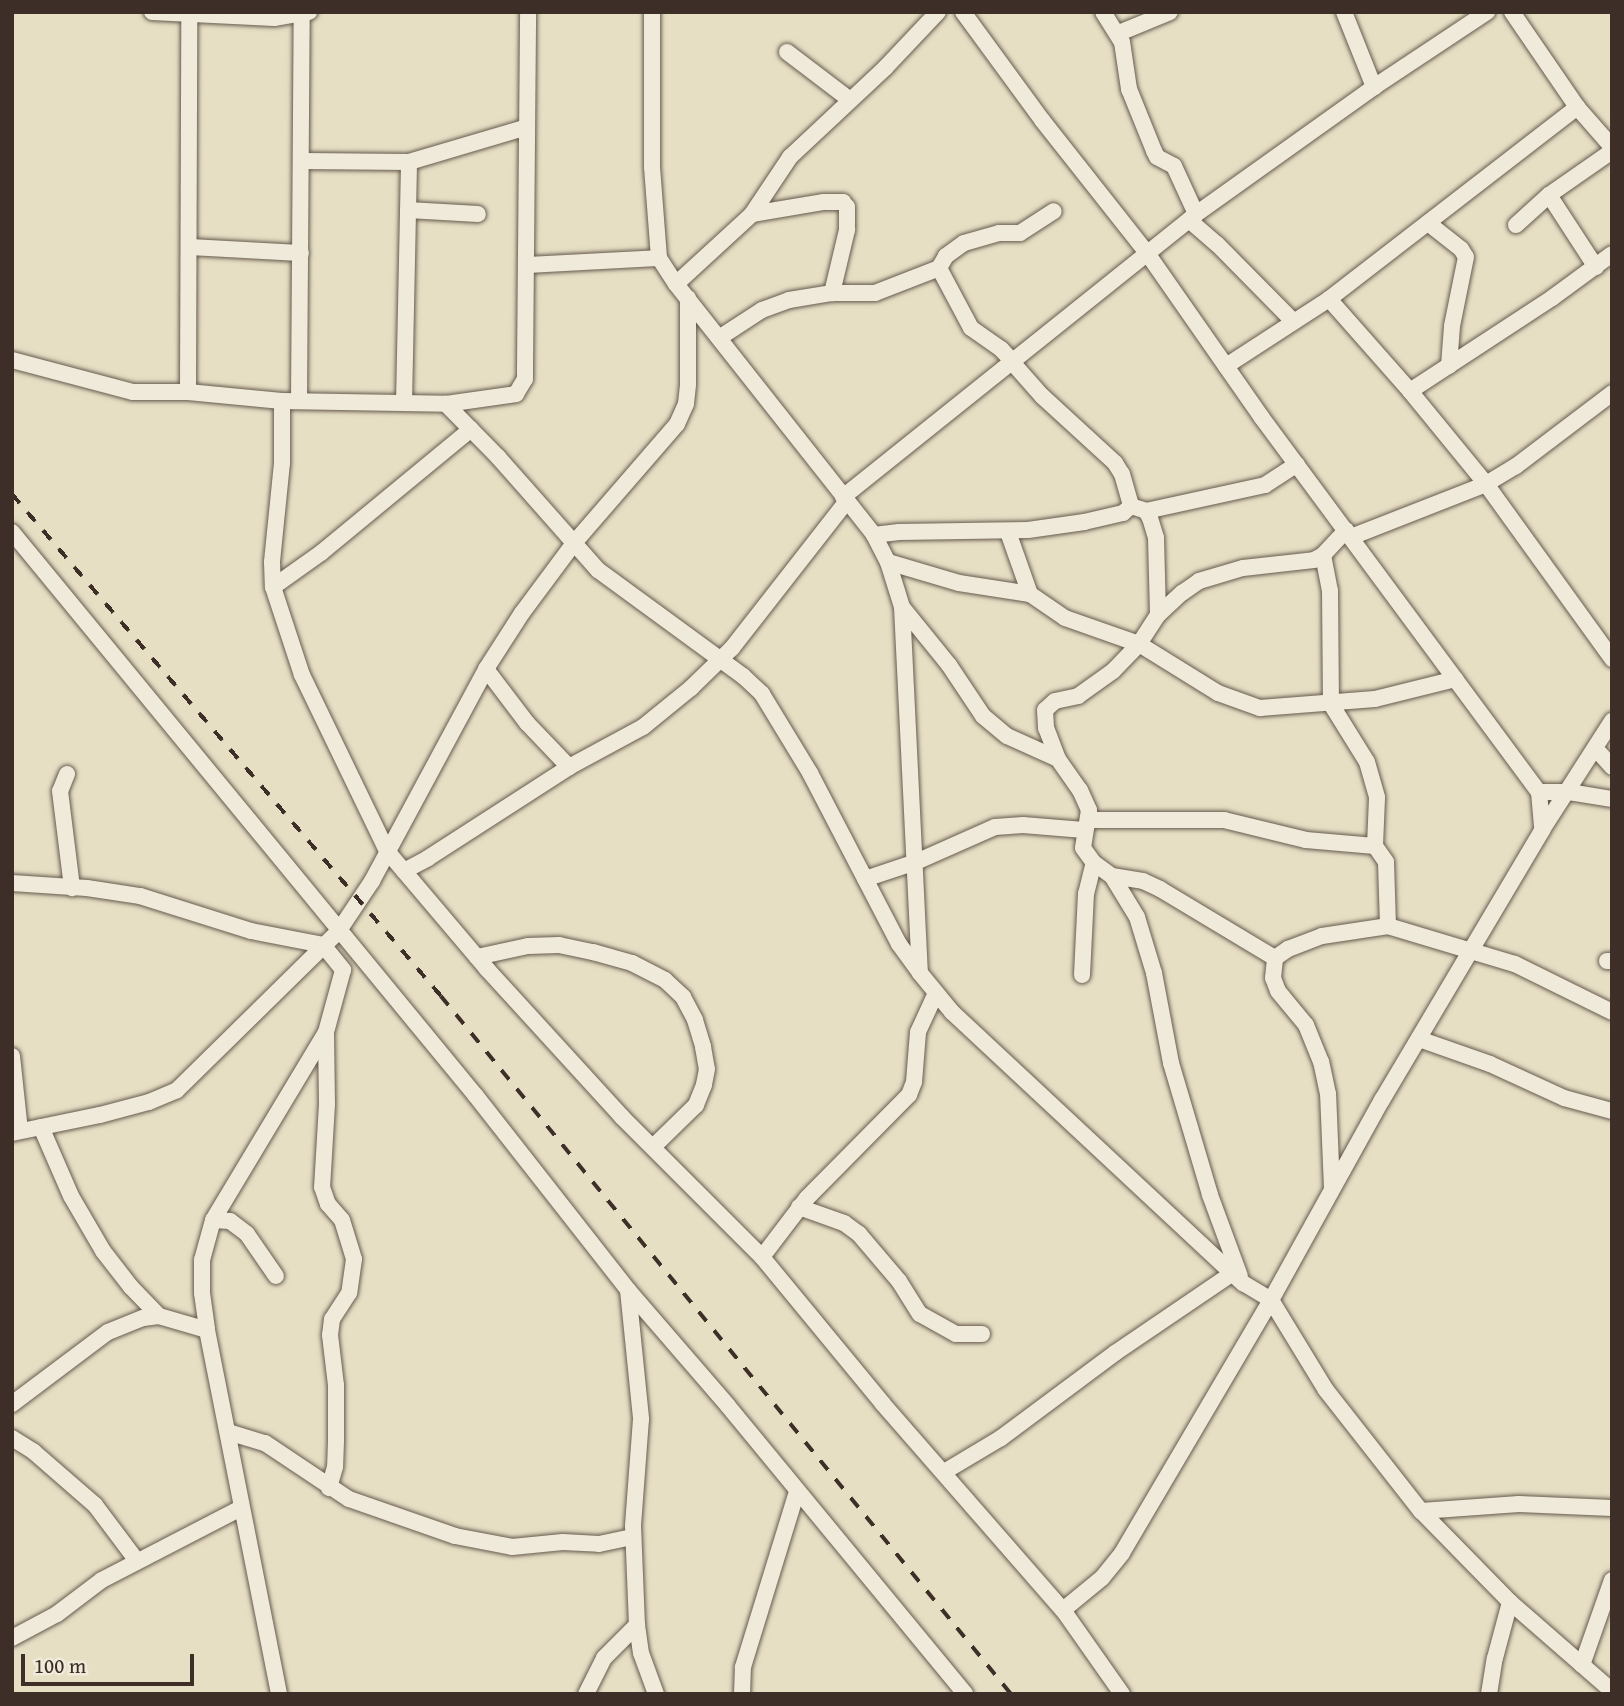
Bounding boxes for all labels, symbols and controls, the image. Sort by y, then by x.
scale bar [24,1640,198,1684]
text: 100 m [34,1650,86,1681]

